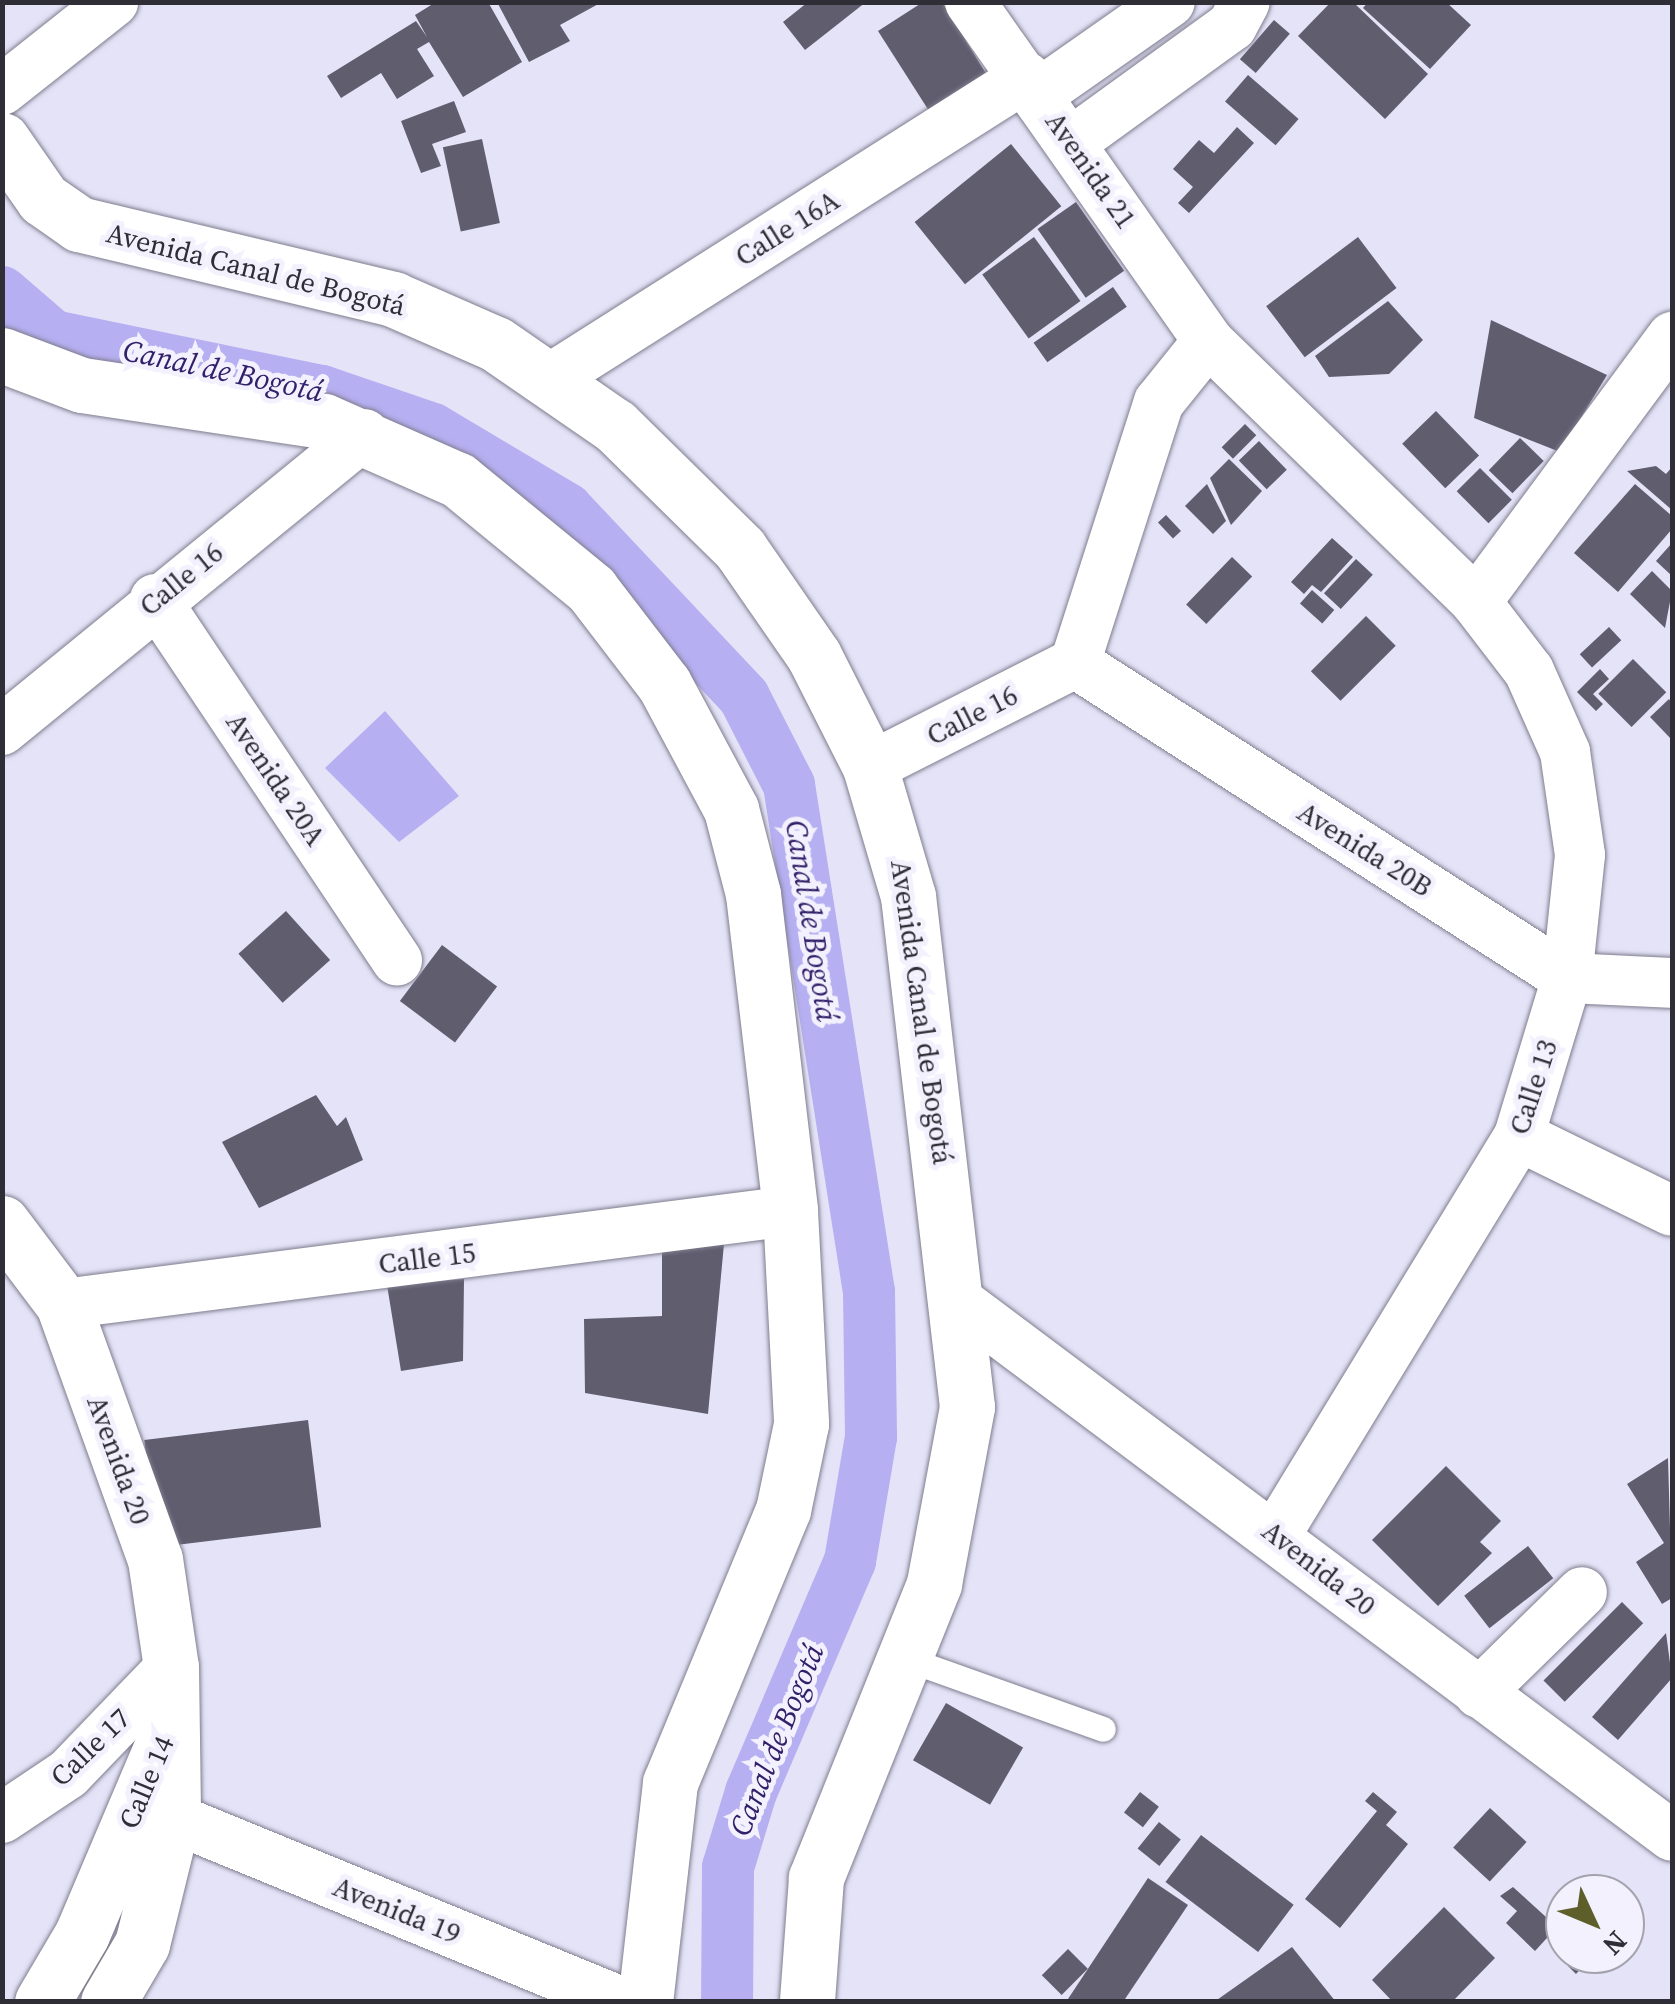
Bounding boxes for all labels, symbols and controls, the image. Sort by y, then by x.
street label: Avenida 21 [1039,105,1143,235]
street label: Calle 16A [729,183,845,273]
street label: Avenida Canal de Bogotá [103,216,409,322]
water label: Canal de Bogotá [120,332,326,410]
street label: Calle 16 [133,535,229,623]
street label: Calle 16 [921,678,1023,752]
street label: Avenida 20A [219,706,333,852]
street label: Avenida 20B [1292,794,1438,904]
water label: Canal de Bogotá [777,818,845,1024]
street label: Avenida Canal de Bogotá [884,858,960,1166]
street label: Calle 13 [1502,1035,1564,1139]
street label: Calle 15 [377,1235,477,1281]
street label: Avenida 20 [80,1391,158,1529]
street label: Avenida 20 [1256,1513,1382,1623]
water label: Canal de Bogotá [722,1639,832,1841]
street label: Calle 17 [43,1701,137,1793]
street label: Calle 14 [112,1731,180,1833]
street label: Avenida 19 [328,1869,466,1951]
north arrow [1545,1874,1645,1974]
text: N [1594,1923,1636,1964]

